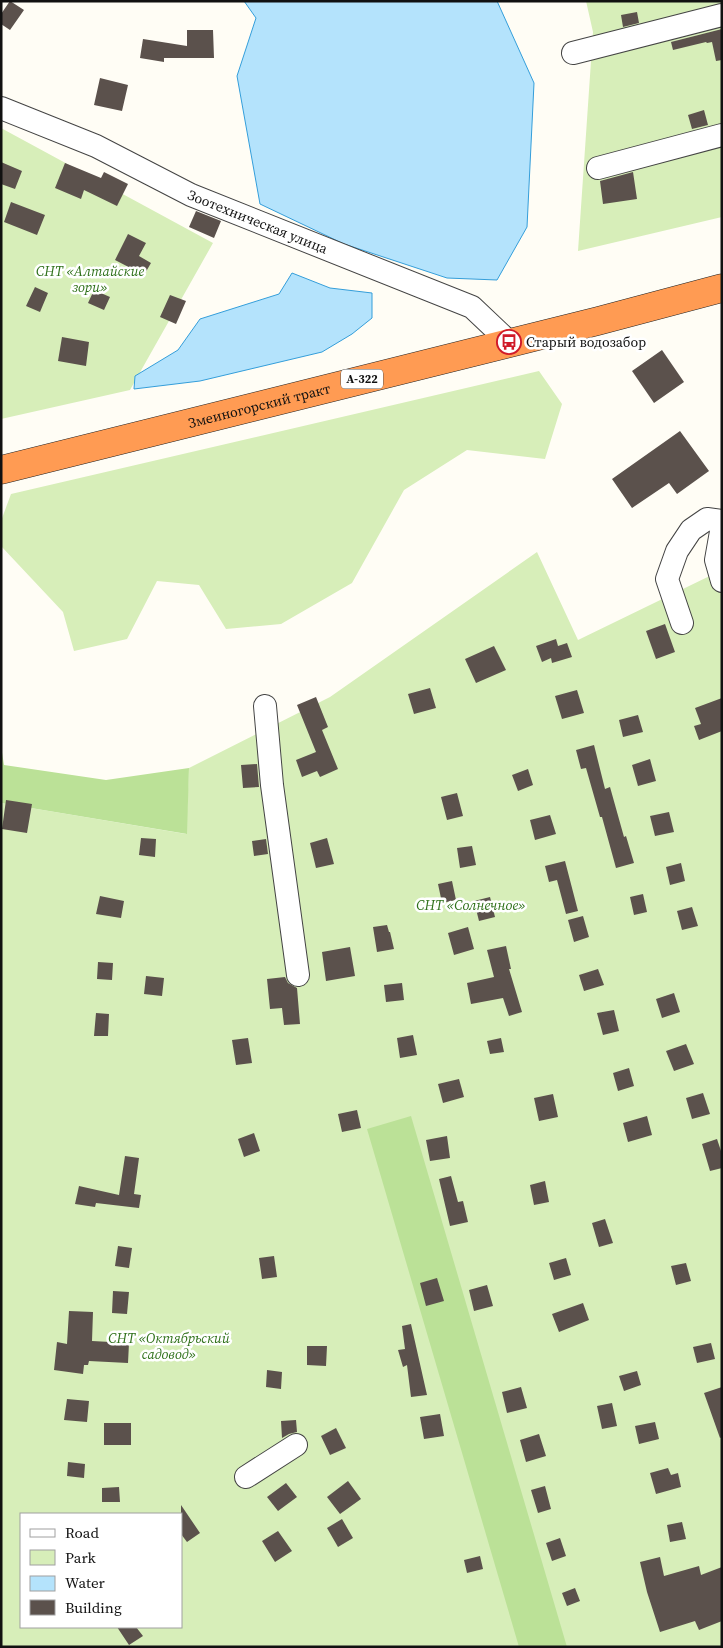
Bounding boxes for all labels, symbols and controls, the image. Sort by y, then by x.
street label: Зоотехническая улица [185,185,332,259]
park label: СНТ «Алтайские зори» [36,261,144,297]
bus stop icon: Старый водозабор [496,329,522,355]
place label: Старый водозабор [526,332,646,352]
road number: А-322 [341,369,383,388]
street label: Змеиногорский тракт [186,378,333,433]
park label: СНТ «Солнечное» [416,895,526,915]
park label: СНТ «Октябрьский садовод» [108,1328,230,1364]
legend [20,1513,182,1628]
text: Road [65,1522,99,1543]
text: Park [65,1547,97,1568]
text: Water [65,1572,106,1593]
text: Building [65,1597,122,1618]

